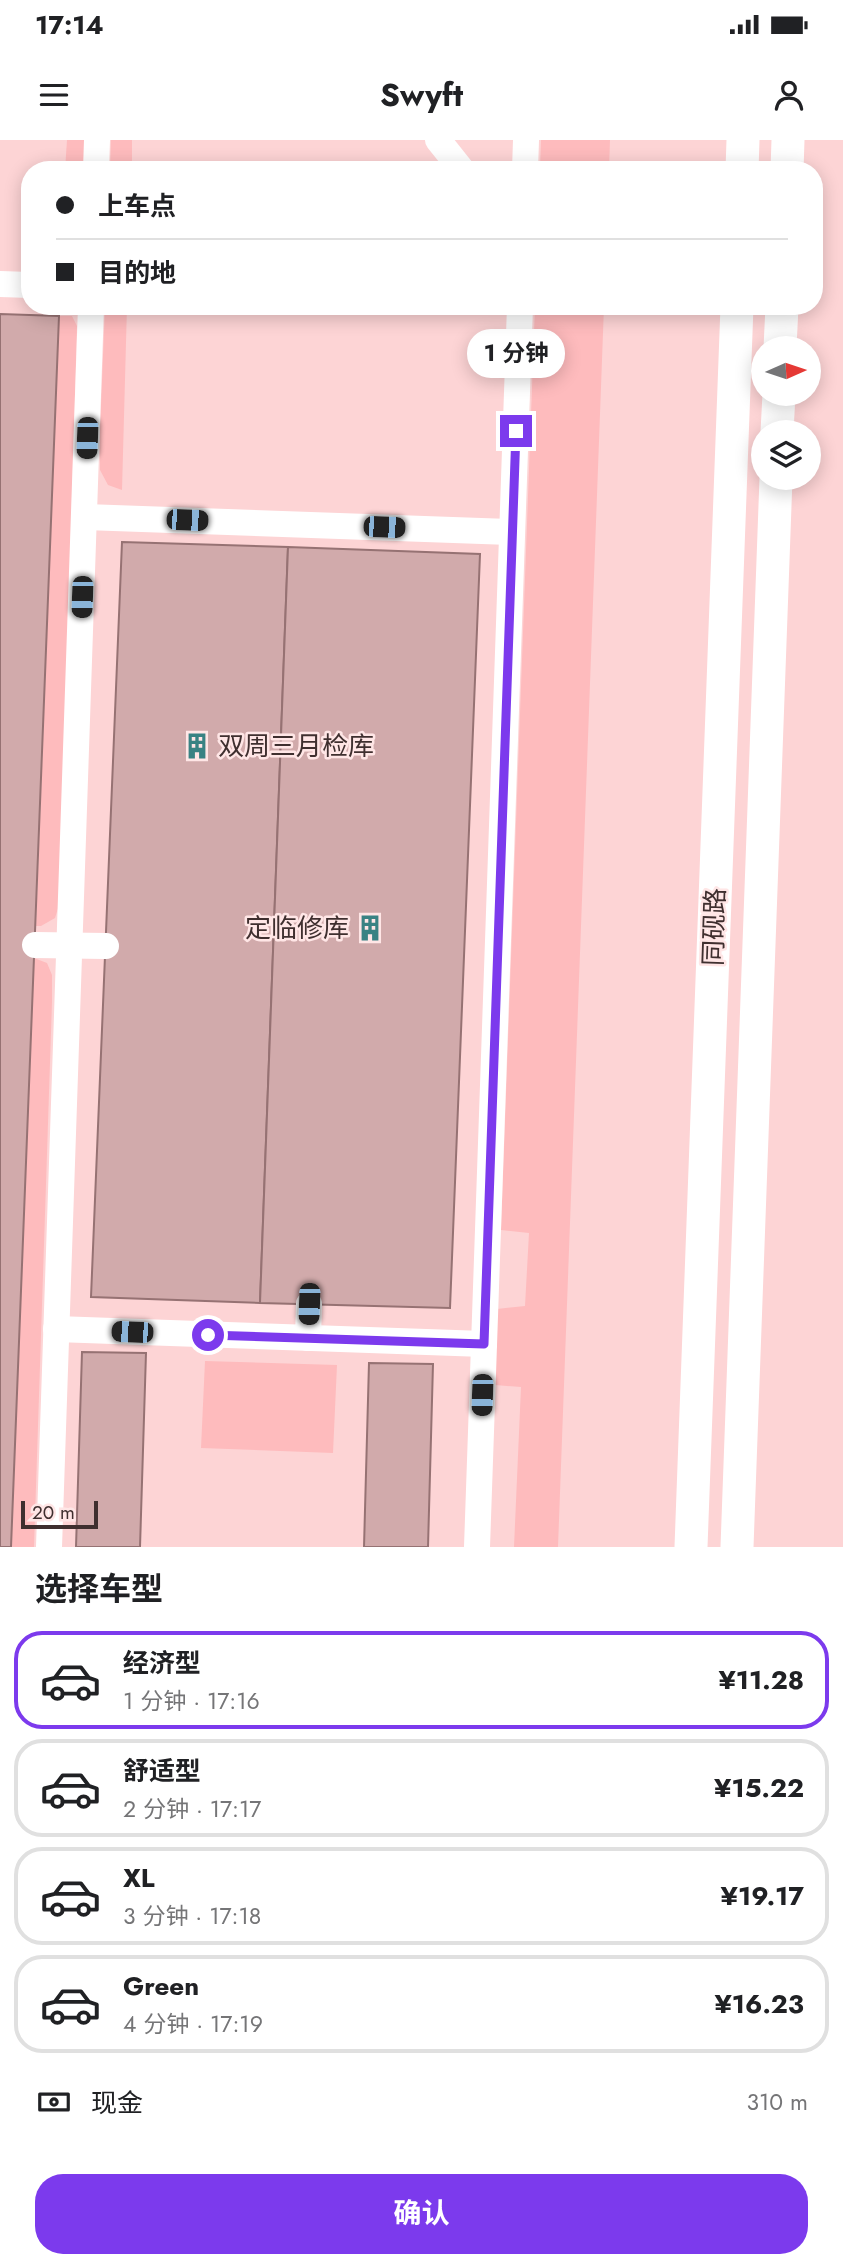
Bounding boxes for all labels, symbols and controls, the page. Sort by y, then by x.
text: 17:14 [35,6,104,44]
text: Swyft [380,72,463,118]
icon: menu [35,76,73,114]
icon: person [770,76,808,114]
text: 上车点 [98,187,176,225]
text: 目的地 [98,254,176,292]
callout: 1 分钟 [467,330,565,378]
text: 1 分钟 [484,336,548,370]
north arrow [751,336,821,406]
map controls [751,336,821,490]
route end [500,415,532,447]
car [76,417,99,459]
button: layers [751,420,821,490]
car [166,509,209,531]
car [363,516,406,538]
car [71,576,94,618]
place label: 双周三月检库 [218,727,374,765]
building icon: 双周三月检库 [182,731,212,761]
street label: 同砚路 [694,887,734,967]
place label: 定临修库 [245,909,349,947]
building icon: 定临修库 [355,913,385,943]
car [298,1283,321,1325]
route start [192,1319,224,1351]
car [111,1321,154,1343]
car [471,1374,494,1416]
scale bar [21,1498,98,1530]
text: 20 m [32,1499,75,1526]
text: 选择车型 [35,1566,163,1612]
text: 经济型 [123,1644,201,1682]
icon: car [39,1649,102,1712]
text: ¥11.28 [718,1661,804,1699]
text: 1 分钟 · 17:16 [123,1684,260,1718]
text: 舒适型 [123,1752,201,1790]
icon: car [39,1757,102,1820]
text: ¥15.22 [714,1769,804,1807]
text: 2 分钟 · 17:17 [123,1792,261,1826]
text: XL [123,1859,155,1897]
icon: car [39,1865,102,1928]
text: ¥19.17 [721,1877,804,1915]
text: 3 分钟 · 17:18 [123,1899,261,1933]
text: Green [123,1967,199,2005]
icon: car [39,1973,102,2036]
text: ¥16.23 [714,1985,804,2023]
text: 4 分钟 · 17:19 [123,2007,263,2041]
icon: cash [35,2083,73,2121]
text: 现金 [91,2084,143,2122]
text: 310 m [746,2085,808,2119]
button: 确认 [35,2174,808,2254]

